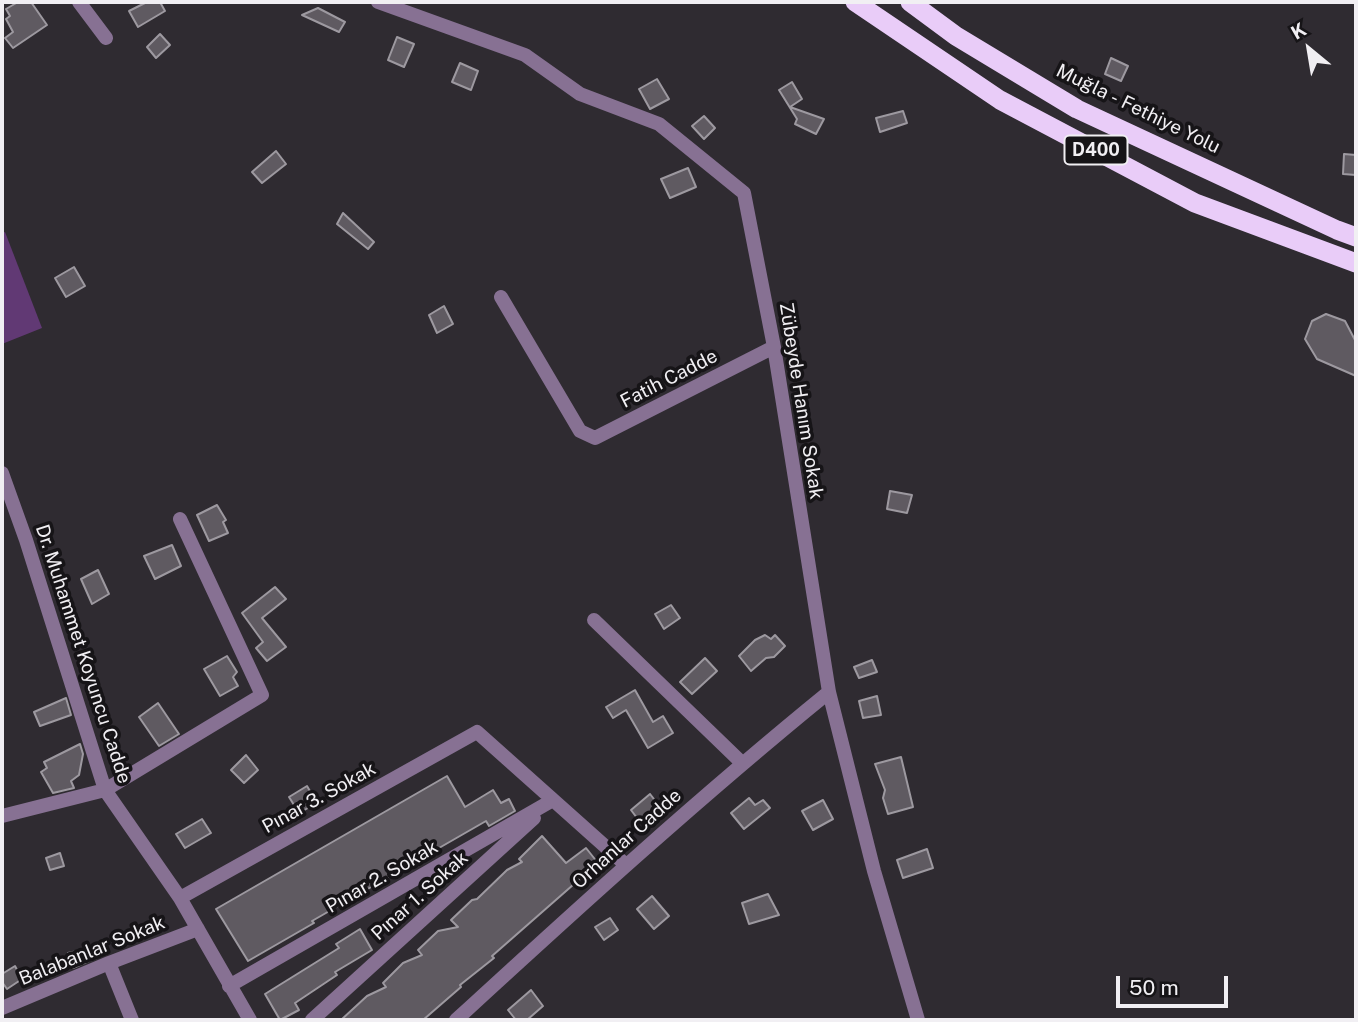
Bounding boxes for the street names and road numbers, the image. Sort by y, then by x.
street label: Muğla - Fethiye Yolu [1052,59,1224,159]
road number: D400 [1064,135,1128,164]
street label: Zübeyde Hanım Sokak [774,301,828,501]
street label: Fatih Cadde [617,345,721,413]
street label: Dr. Muhammet Koyuncu Cadde [30,522,136,786]
street label: Pınar 3. Sokak [258,757,380,839]
street label: Orhanlar Cadde [568,784,686,894]
street label: Pınar 2. Sokak [322,836,442,918]
street label: Pınar 1. Sokak [367,847,473,945]
street label: Balabanlar Sokak [16,911,168,991]

